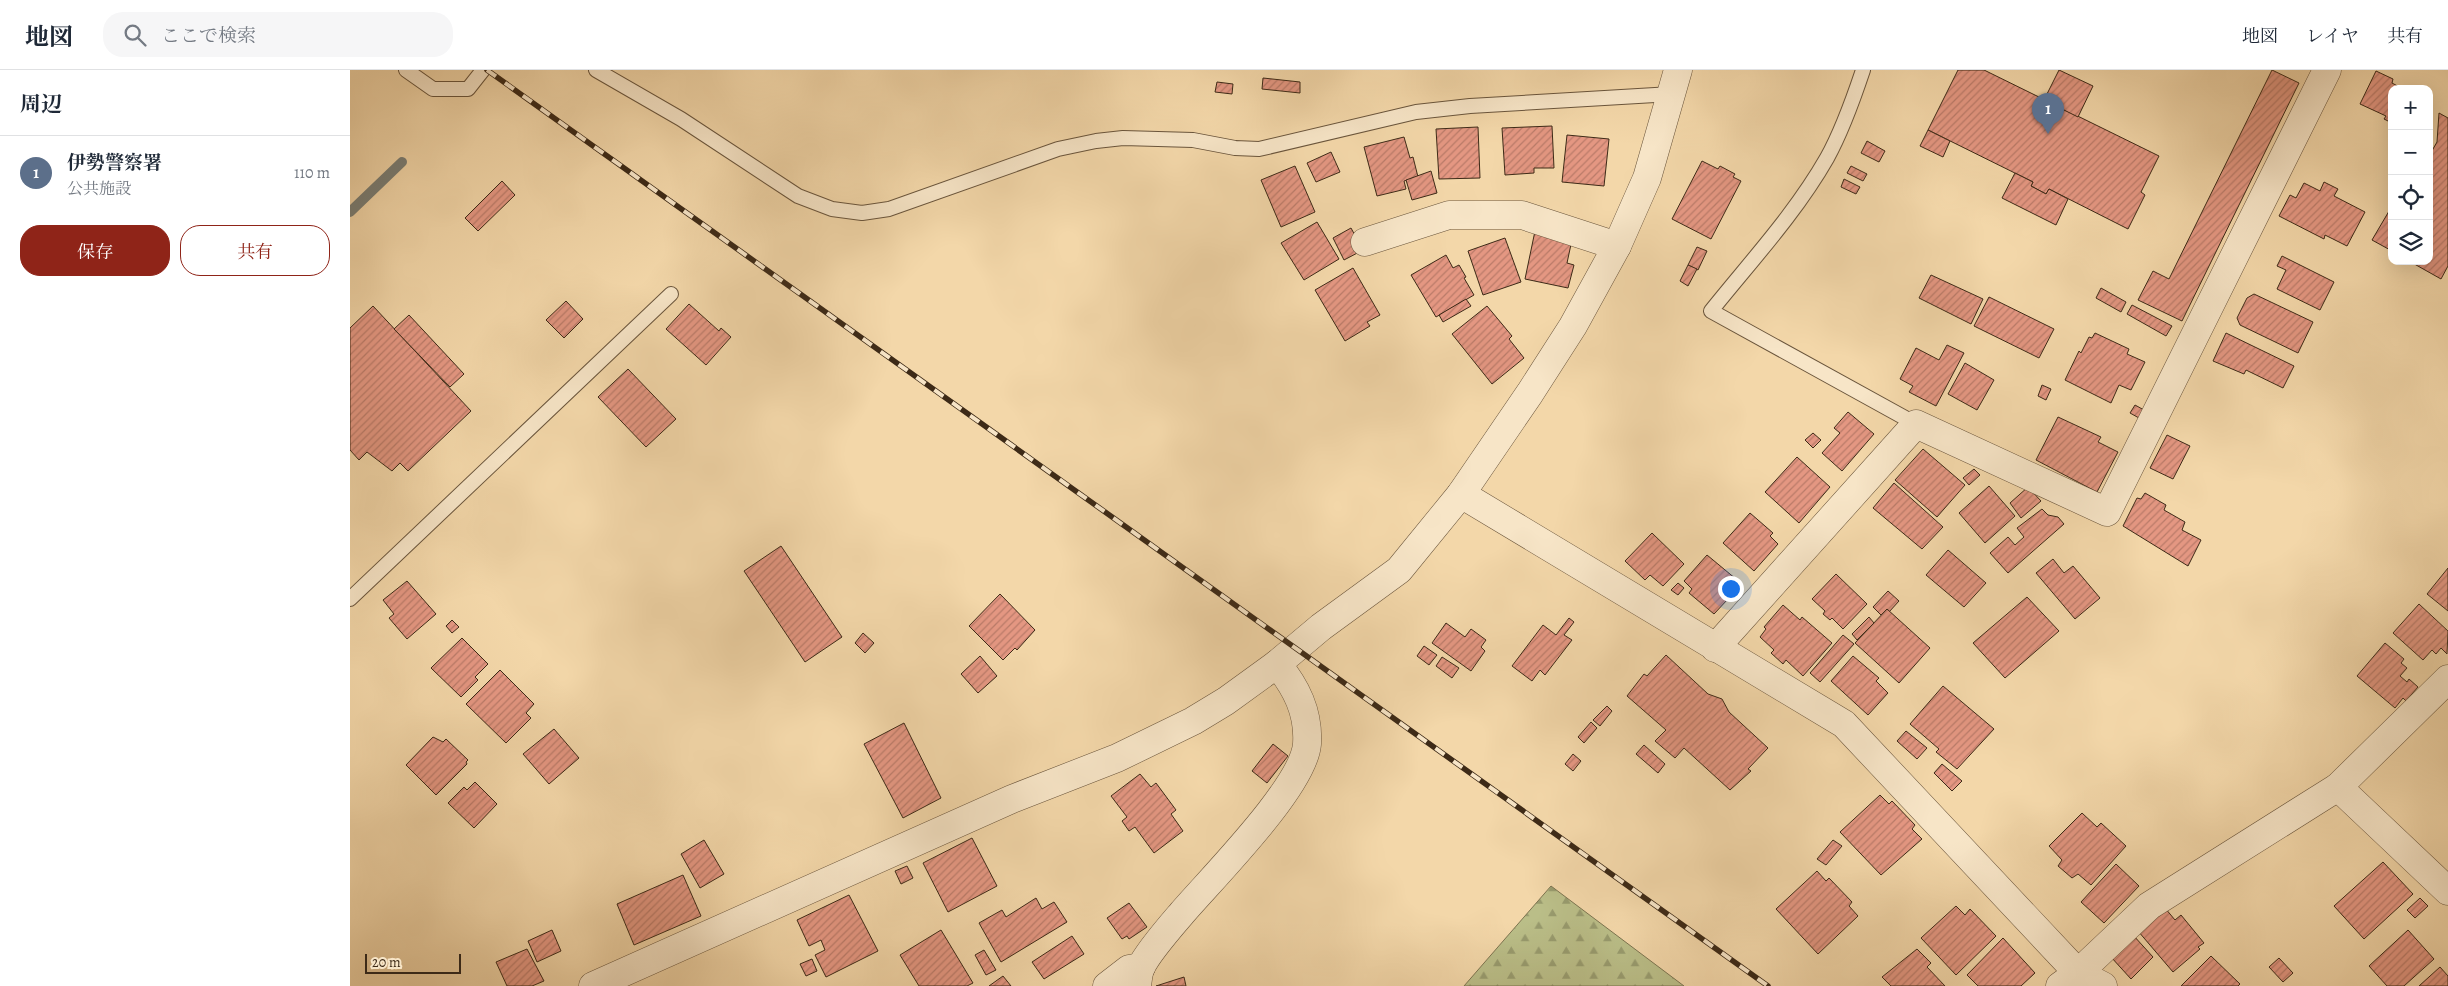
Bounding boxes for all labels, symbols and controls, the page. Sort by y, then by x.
search box [103,12,453,57]
text: 地図 [25,21,73,53]
icon: search [121,21,149,49]
text: ここで検索 [161,23,256,49]
text: 地図 [2242,24,2278,48]
text: レイヤ [2306,24,2359,48]
text: 共有 [2387,24,2423,48]
map controls [2388,85,2433,265]
button: + [2388,85,2433,130]
text: 周辺 [20,90,62,118]
pin: 1 [2032,93,2064,134]
button: − [2388,130,2433,175]
text: 伊勢警察署 [67,150,162,176]
text: 1 [33,162,39,184]
text: 110 m [294,162,330,184]
button: locate [2388,175,2433,220]
text: 公共施設 [67,178,131,200]
button: layers [2388,220,2433,265]
button: 保存 [20,225,170,276]
button: 共有 [180,225,330,276]
your location [1718,576,1744,602]
scale bar [365,951,461,974]
text: 20 m [372,953,401,972]

